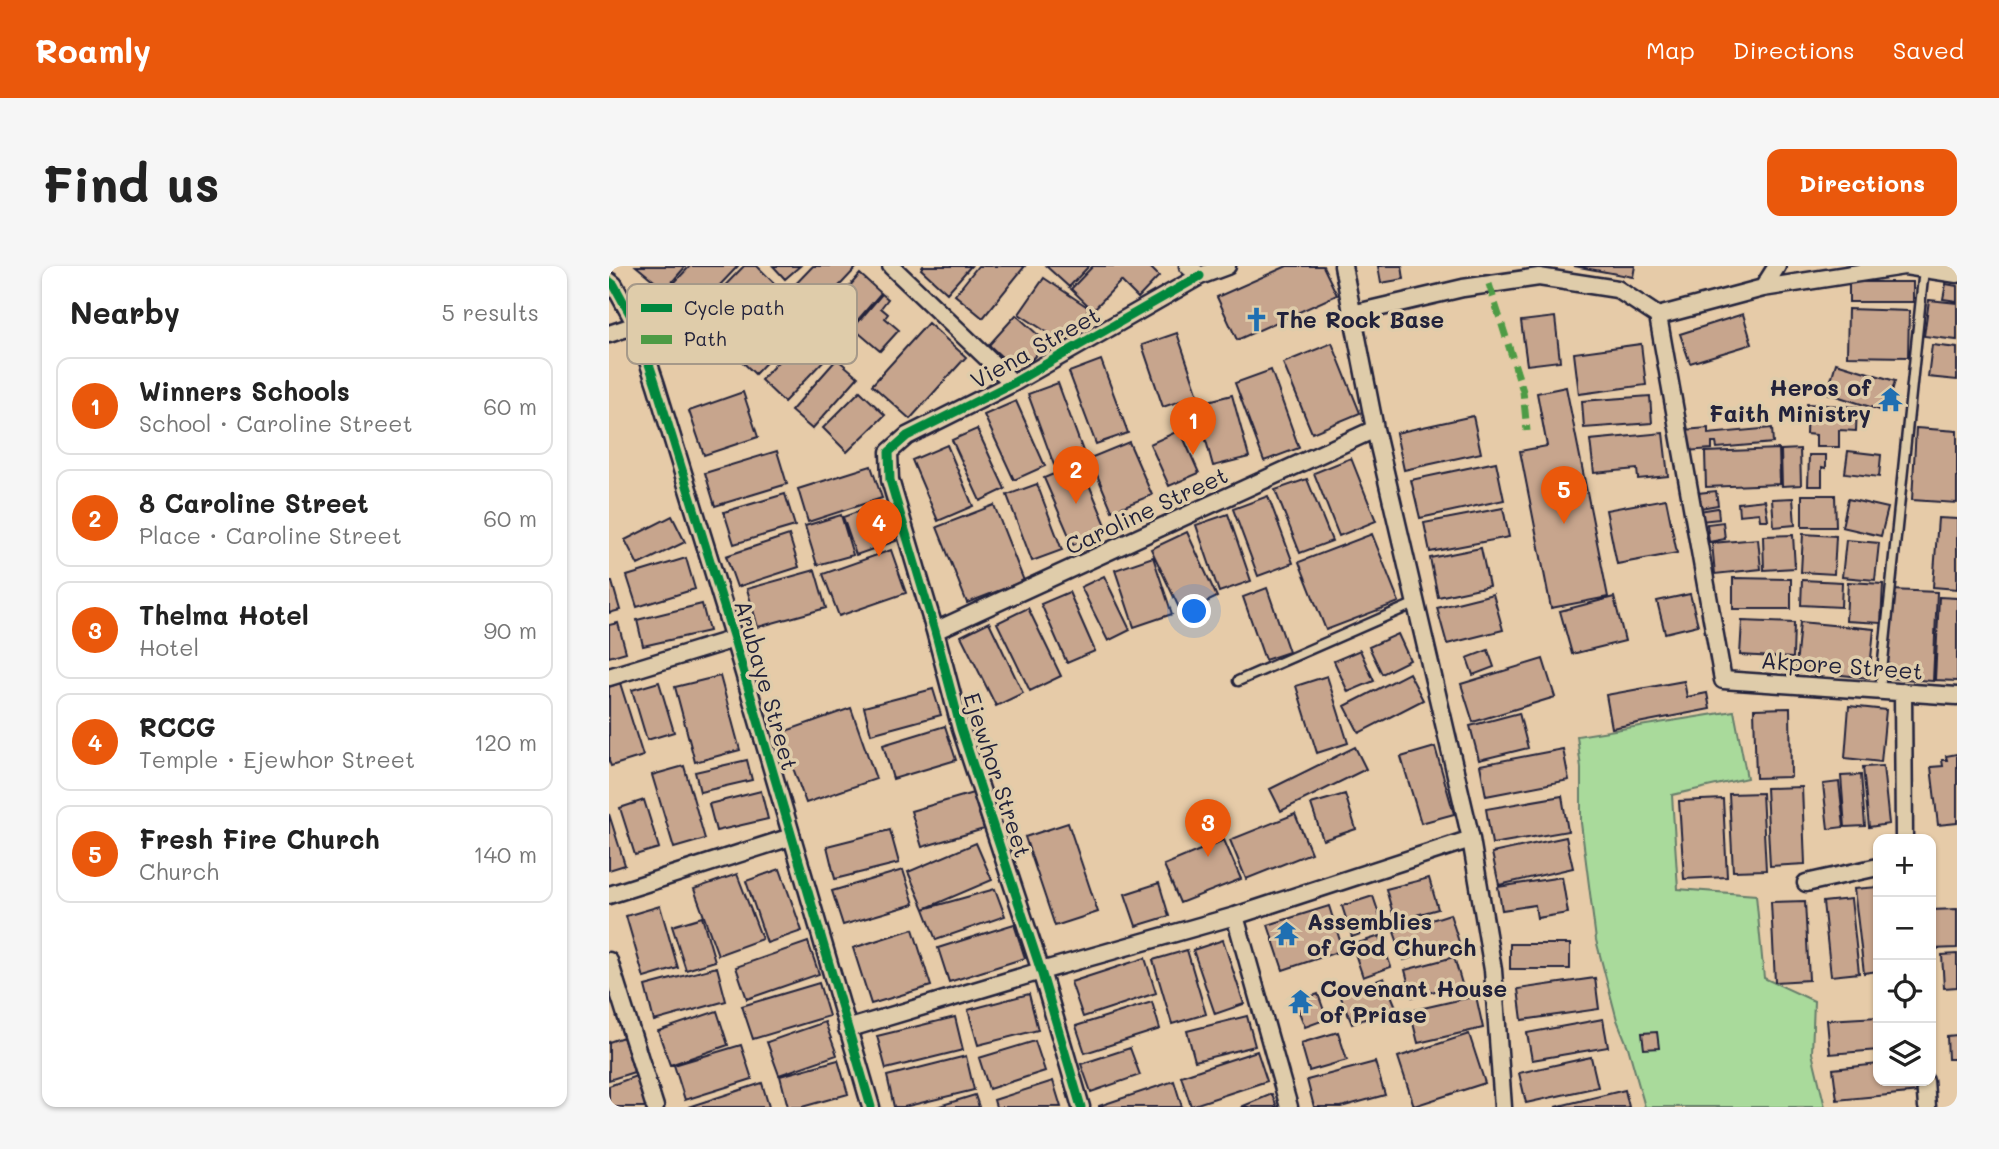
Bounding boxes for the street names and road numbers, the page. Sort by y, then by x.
street label: Viena Street [965,299,1105,395]
street label: Caroline Street [1060,459,1232,561]
street label: Arubaye Street [728,596,806,774]
street label: Akpore Street [1760,644,1924,686]
street label: Ejewhor Street [957,689,1039,861]

